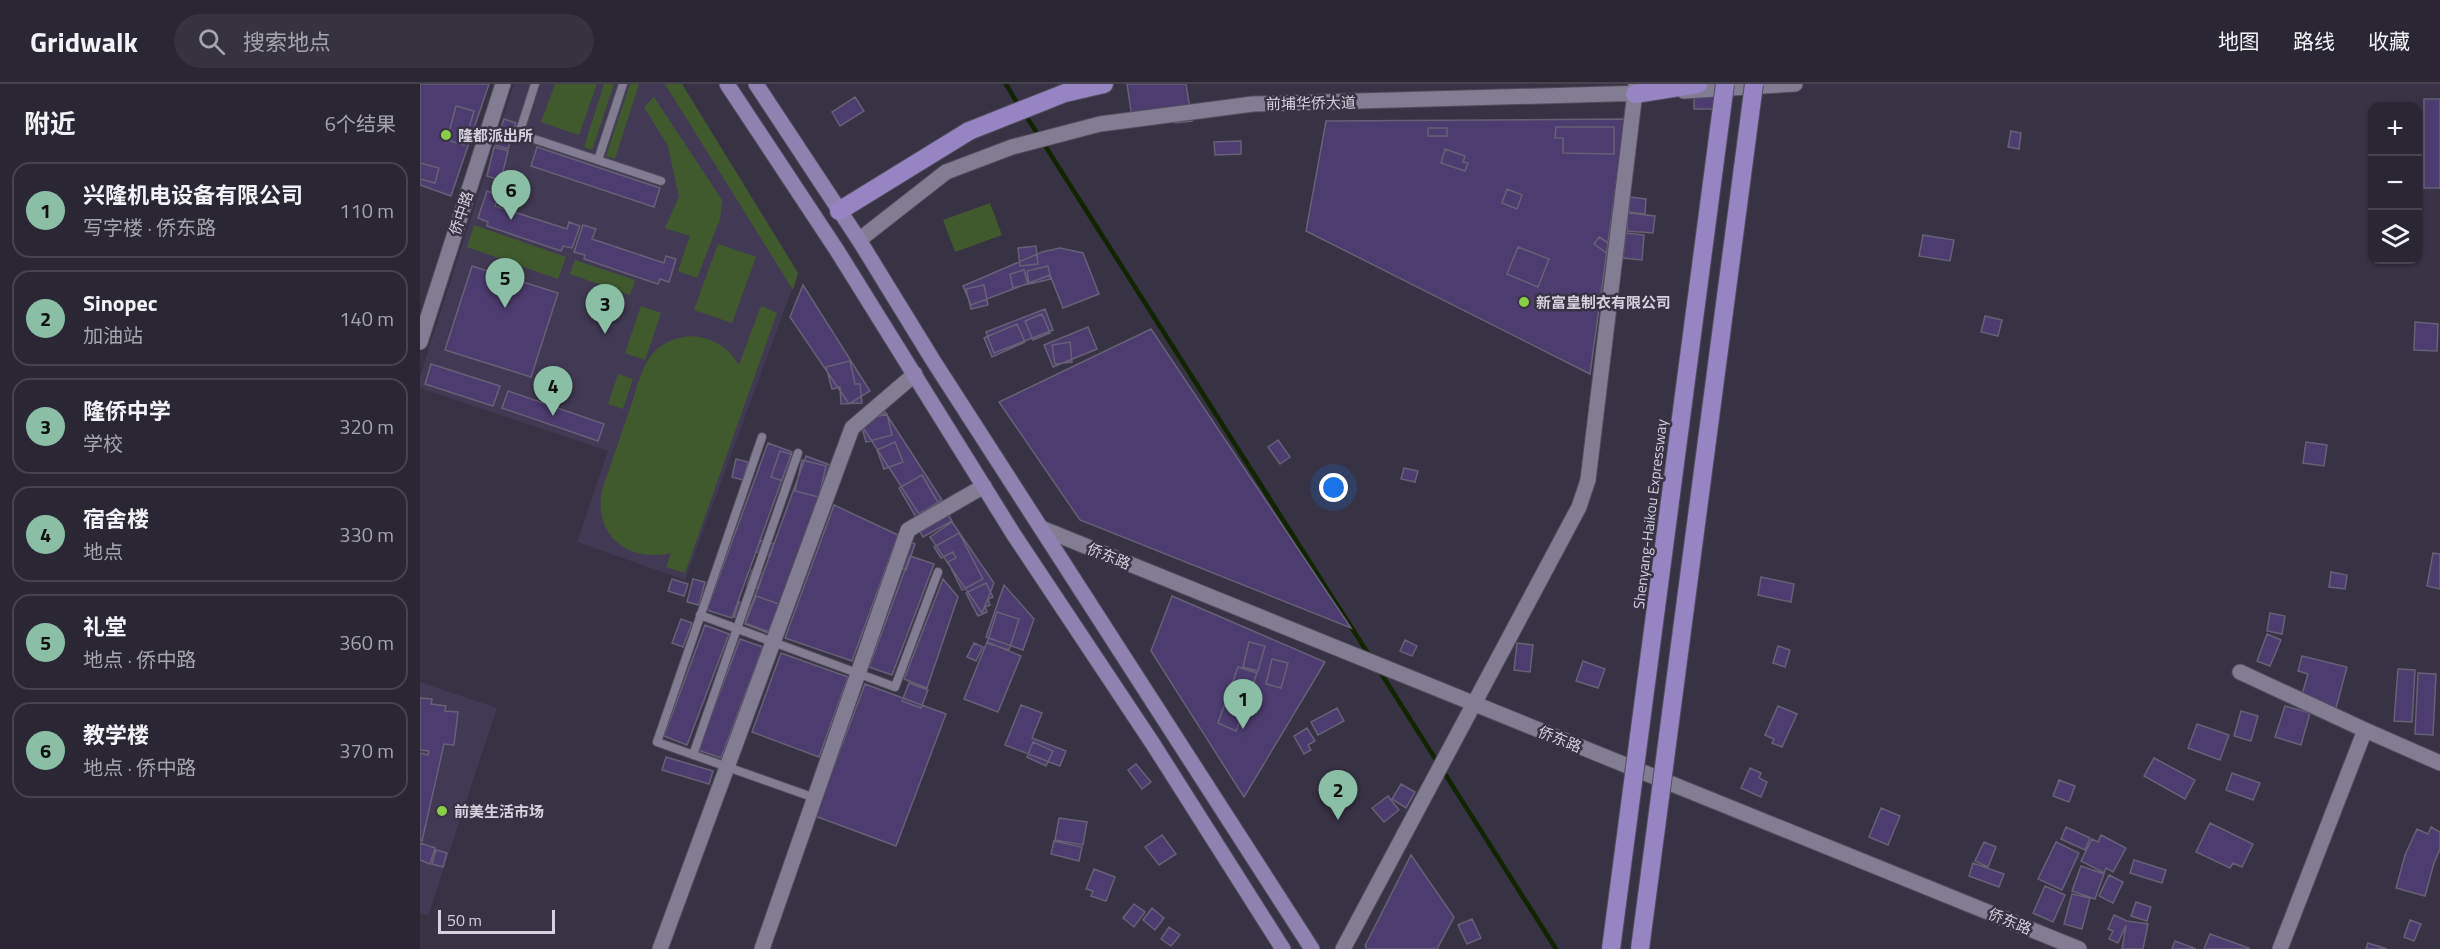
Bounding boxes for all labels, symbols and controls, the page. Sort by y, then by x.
search box [174,14,594,68]
text: Gridwalk [30,20,138,63]
icon: search [195,25,228,58]
text: 搜索地点 [243,25,331,59]
text: 地图 [2218,25,2260,57]
text: 路线 [2293,25,2335,57]
text: 收藏 [2368,25,2410,57]
street label: 前埔华侨大道 [1266,91,1356,115]
map controls [2368,102,2422,264]
button: + [2368,102,2422,156]
text: 附近 [24,104,76,143]
text: 6个结果 [325,108,396,139]
place label: 隆都派出所 [458,124,533,147]
marker: 隆都派出所 [439,128,453,142]
button: − [2368,156,2422,210]
pin: 6 [492,170,530,220]
text: 兴隆机电设备有限公司 [83,178,303,212]
street label: 侨中路 [443,188,479,238]
text: 1 [40,195,51,226]
text: 110 m [339,195,394,226]
button: layers [2368,210,2422,264]
text: 写字楼 · 侨东路 [83,212,216,243]
pin: 5 [486,258,524,308]
pin: 3 [586,284,624,334]
text: Sinopec [83,286,158,320]
place label: 新富皇制衣有限公司 [1536,291,1671,314]
marker: 新富皇制衣有限公司 [1517,295,1531,309]
text: 2 [40,303,51,334]
text: 140 m [339,303,394,334]
text: 加油站 [83,320,143,351]
pin: 4 [534,366,572,416]
text: 隆侨中学 [83,394,171,428]
text: 3 [40,411,51,442]
text: 320 m [339,411,394,442]
street label: Shenyang-Haikou Expressway [1627,418,1673,610]
text: 学校 [83,428,123,459]
your location [1319,473,1348,502]
text: 宿舍楼 [83,502,149,536]
text: 4 [40,519,51,550]
text: 330 m [339,519,394,550]
text: 地点 [83,536,123,567]
street label: 侨东路 [1084,537,1134,575]
text: 礼堂 [83,610,127,644]
text: 5 [40,627,51,658]
text: 360 m [339,627,394,658]
text: 地点 · 侨中路 [83,644,196,675]
pin: 1 [1224,680,1262,729]
text: 教学楼 [83,718,149,752]
street label: 侨东路 [1535,720,1585,758]
text: 6 [40,735,51,766]
text: 370 m [339,735,394,766]
text: 地点 · 侨中路 [83,752,196,783]
pin: 2 [1318,770,1358,820]
place label: 前美生活市场 [454,800,544,823]
marker: 前美生活市场 [435,804,449,818]
street label: 侨东路 [1985,902,2035,940]
scale bar [438,907,555,934]
text: 50 m [447,908,482,932]

